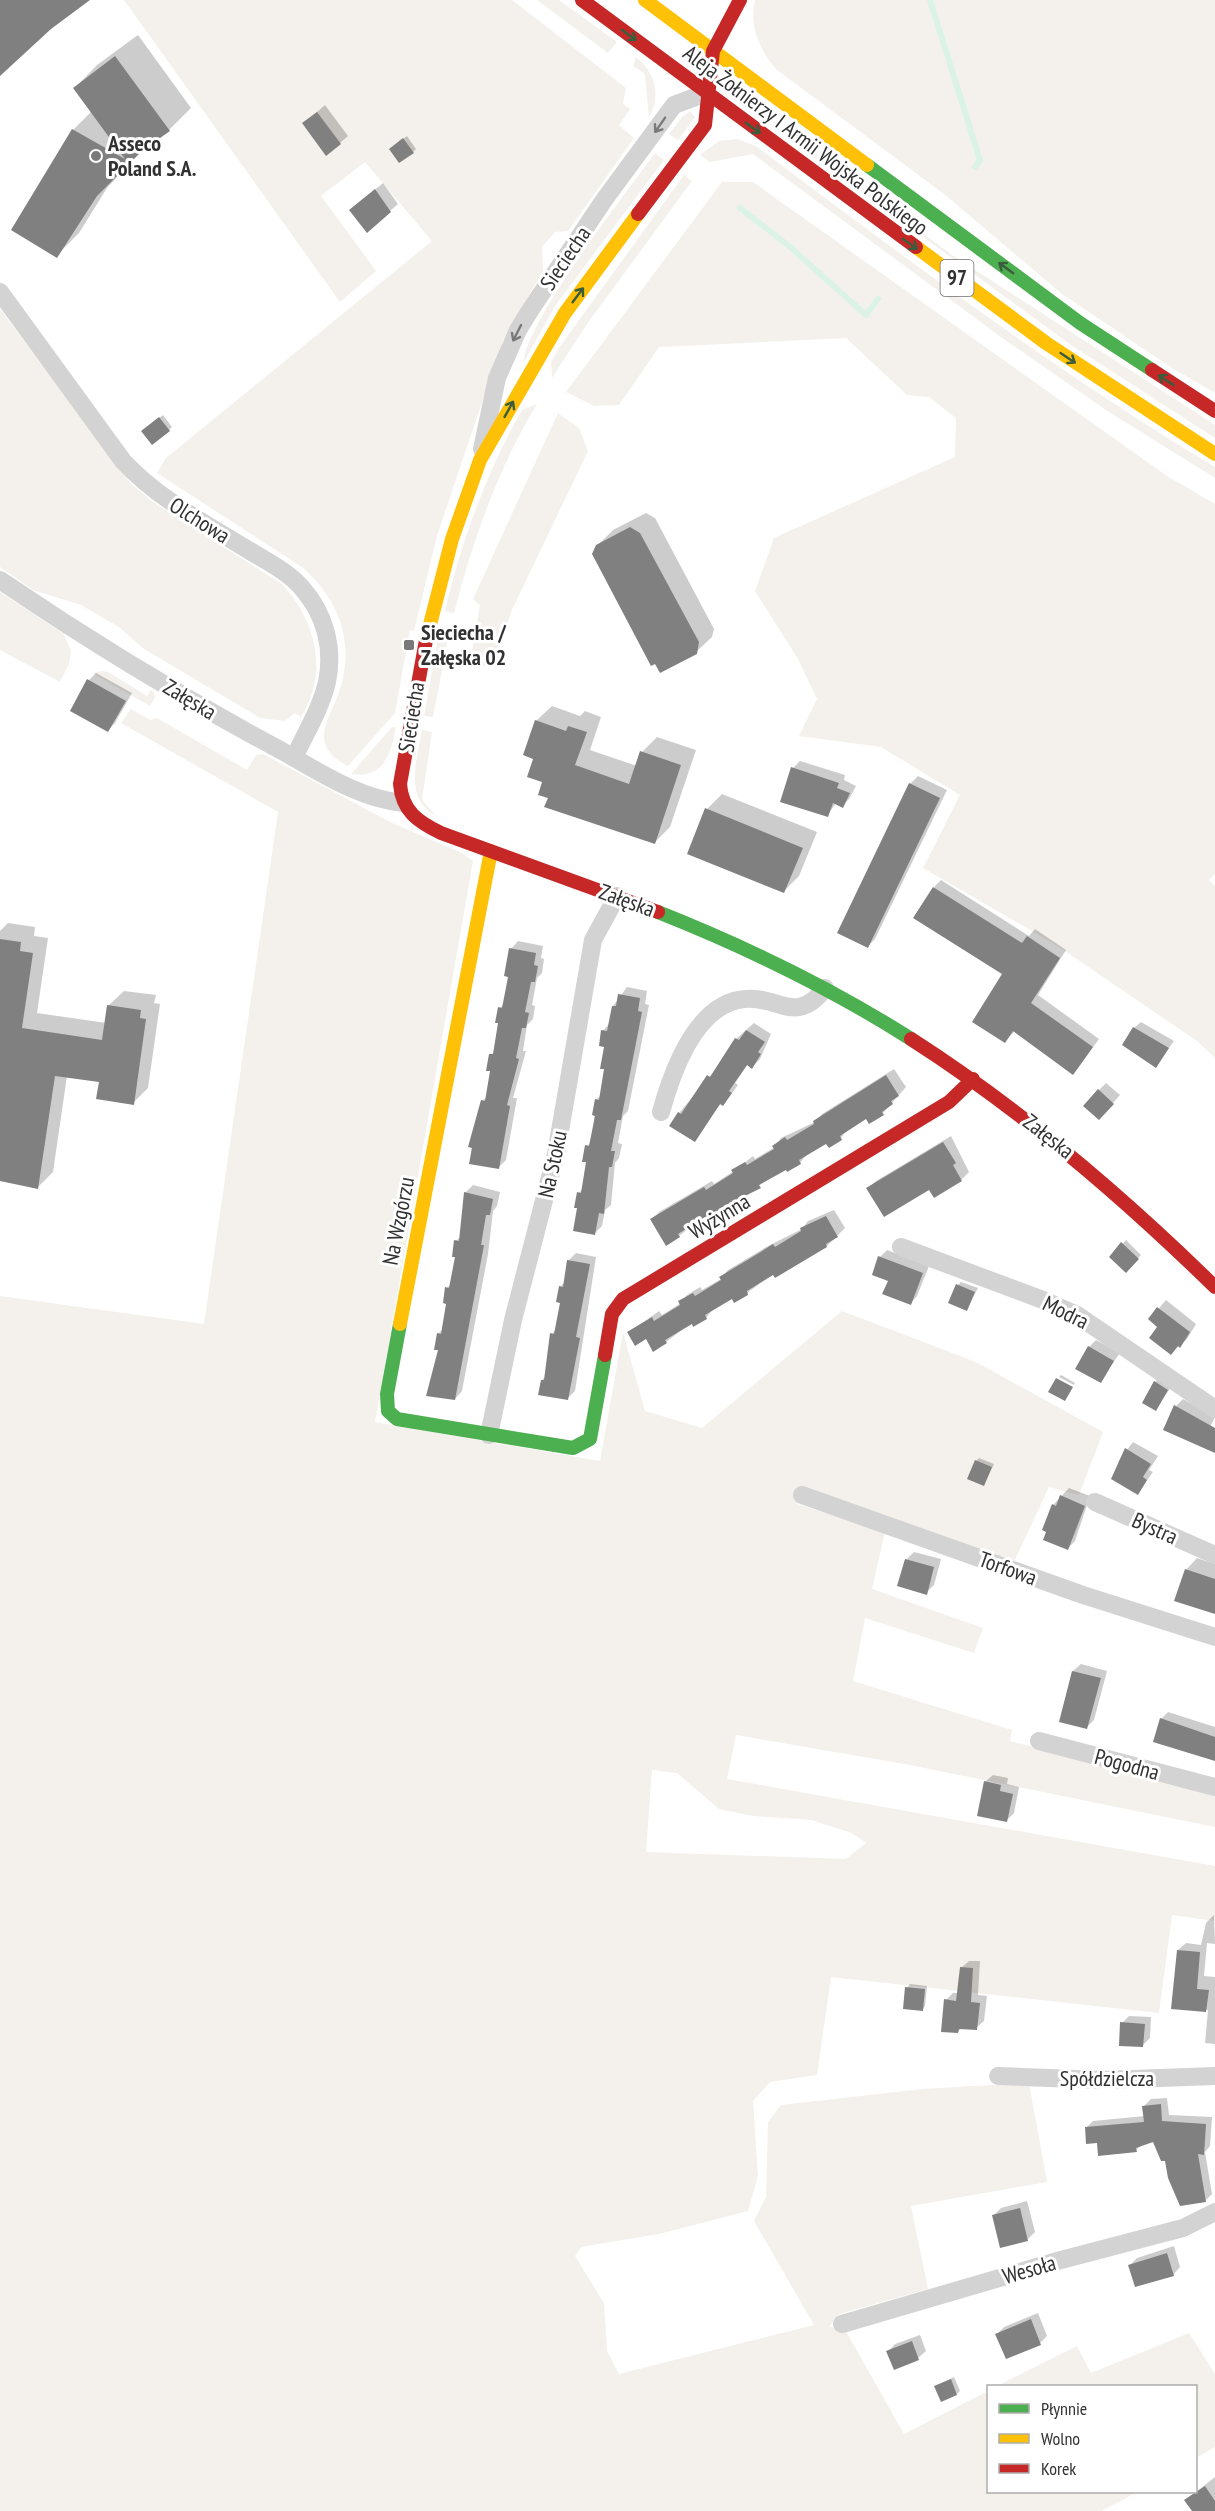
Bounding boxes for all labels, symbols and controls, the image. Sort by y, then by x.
one-way arrow [621,29,637,41]
street label: Aleja Żołnierzy I Armii Wojska Polskiego [678,39,934,241]
one-way arrow [654,116,666,132]
one-way arrow [745,122,761,134]
place label: Asseco Poland S.A. [107,129,196,182]
marker: Asseco Poland S.A. [89,149,103,163]
street label: Sieciecha [534,221,596,295]
one-way arrow [902,237,918,250]
road number: 97 [940,260,974,296]
one-way arrow [998,262,1014,274]
one-way arrow [572,287,585,303]
one-way arrow [511,323,523,341]
one-way arrow [1059,352,1076,364]
one-way arrow [1157,373,1174,386]
one-way arrow [503,401,515,418]
street label: Olchowa [165,491,235,549]
place label: Sieciecha / Załęska 02 [421,618,507,671]
marker: Sieciecha / Załęska 02 [402,638,416,652]
street label: Załęska [158,672,222,726]
street label: Sieciecha [392,680,430,754]
street label: Załęska [595,877,659,923]
street label: Załęska [1018,1107,1080,1165]
street label: Na Stoku [531,1128,573,1200]
street label: Na Wzgórzu [376,1175,420,1267]
street label: Wyżynna [683,1187,755,1245]
street label: Modra [1038,1289,1094,1335]
street label: Bystra [1128,1506,1182,1550]
street label: Torfowa [975,1545,1041,1591]
street label: Pogodna [1092,1742,1162,1786]
street label: Spółdzielcza [1060,2064,1154,2092]
street label: Wesoła [999,2248,1059,2290]
legend [987,2385,1197,2493]
text: Płynnie [1041,2397,1087,2420]
text: Wolno [1041,2427,1080,2450]
text: Korek [1041,2457,1076,2480]

